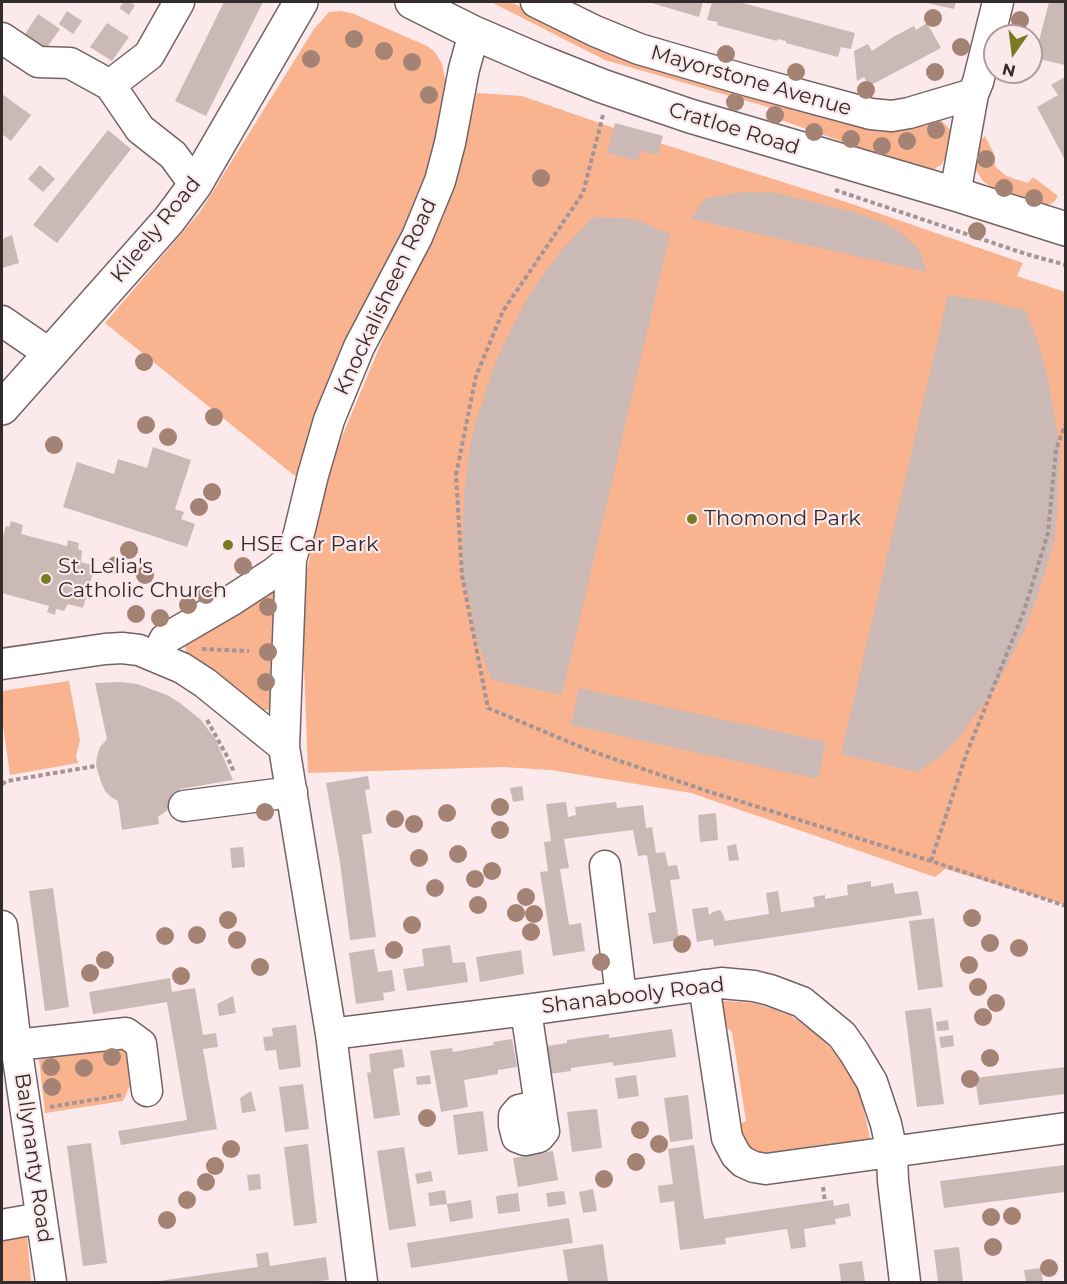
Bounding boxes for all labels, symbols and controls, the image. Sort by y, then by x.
north arrow [983,24,1043,84]
street label: Mayorstone Avenue [648,40,854,122]
text: N [1000,59,1018,81]
street label: Cratloe Road [666,97,802,161]
street label: Kileely Road [106,172,206,288]
street label: Knockalisheen Road [329,195,443,399]
place label: Thomond Park [704,506,861,532]
marker: Thomond Park [685,512,699,526]
place label: HSE Car Park [240,532,379,558]
marker: HSE Car Park [221,538,235,552]
place label: St. Lelia's Catholic Church [58,554,227,604]
marker: St. Lelia's Catholic Church [39,572,53,586]
street label: Shanabooly Road [540,972,726,1020]
street label: Ballynanty Road [9,1071,57,1245]

